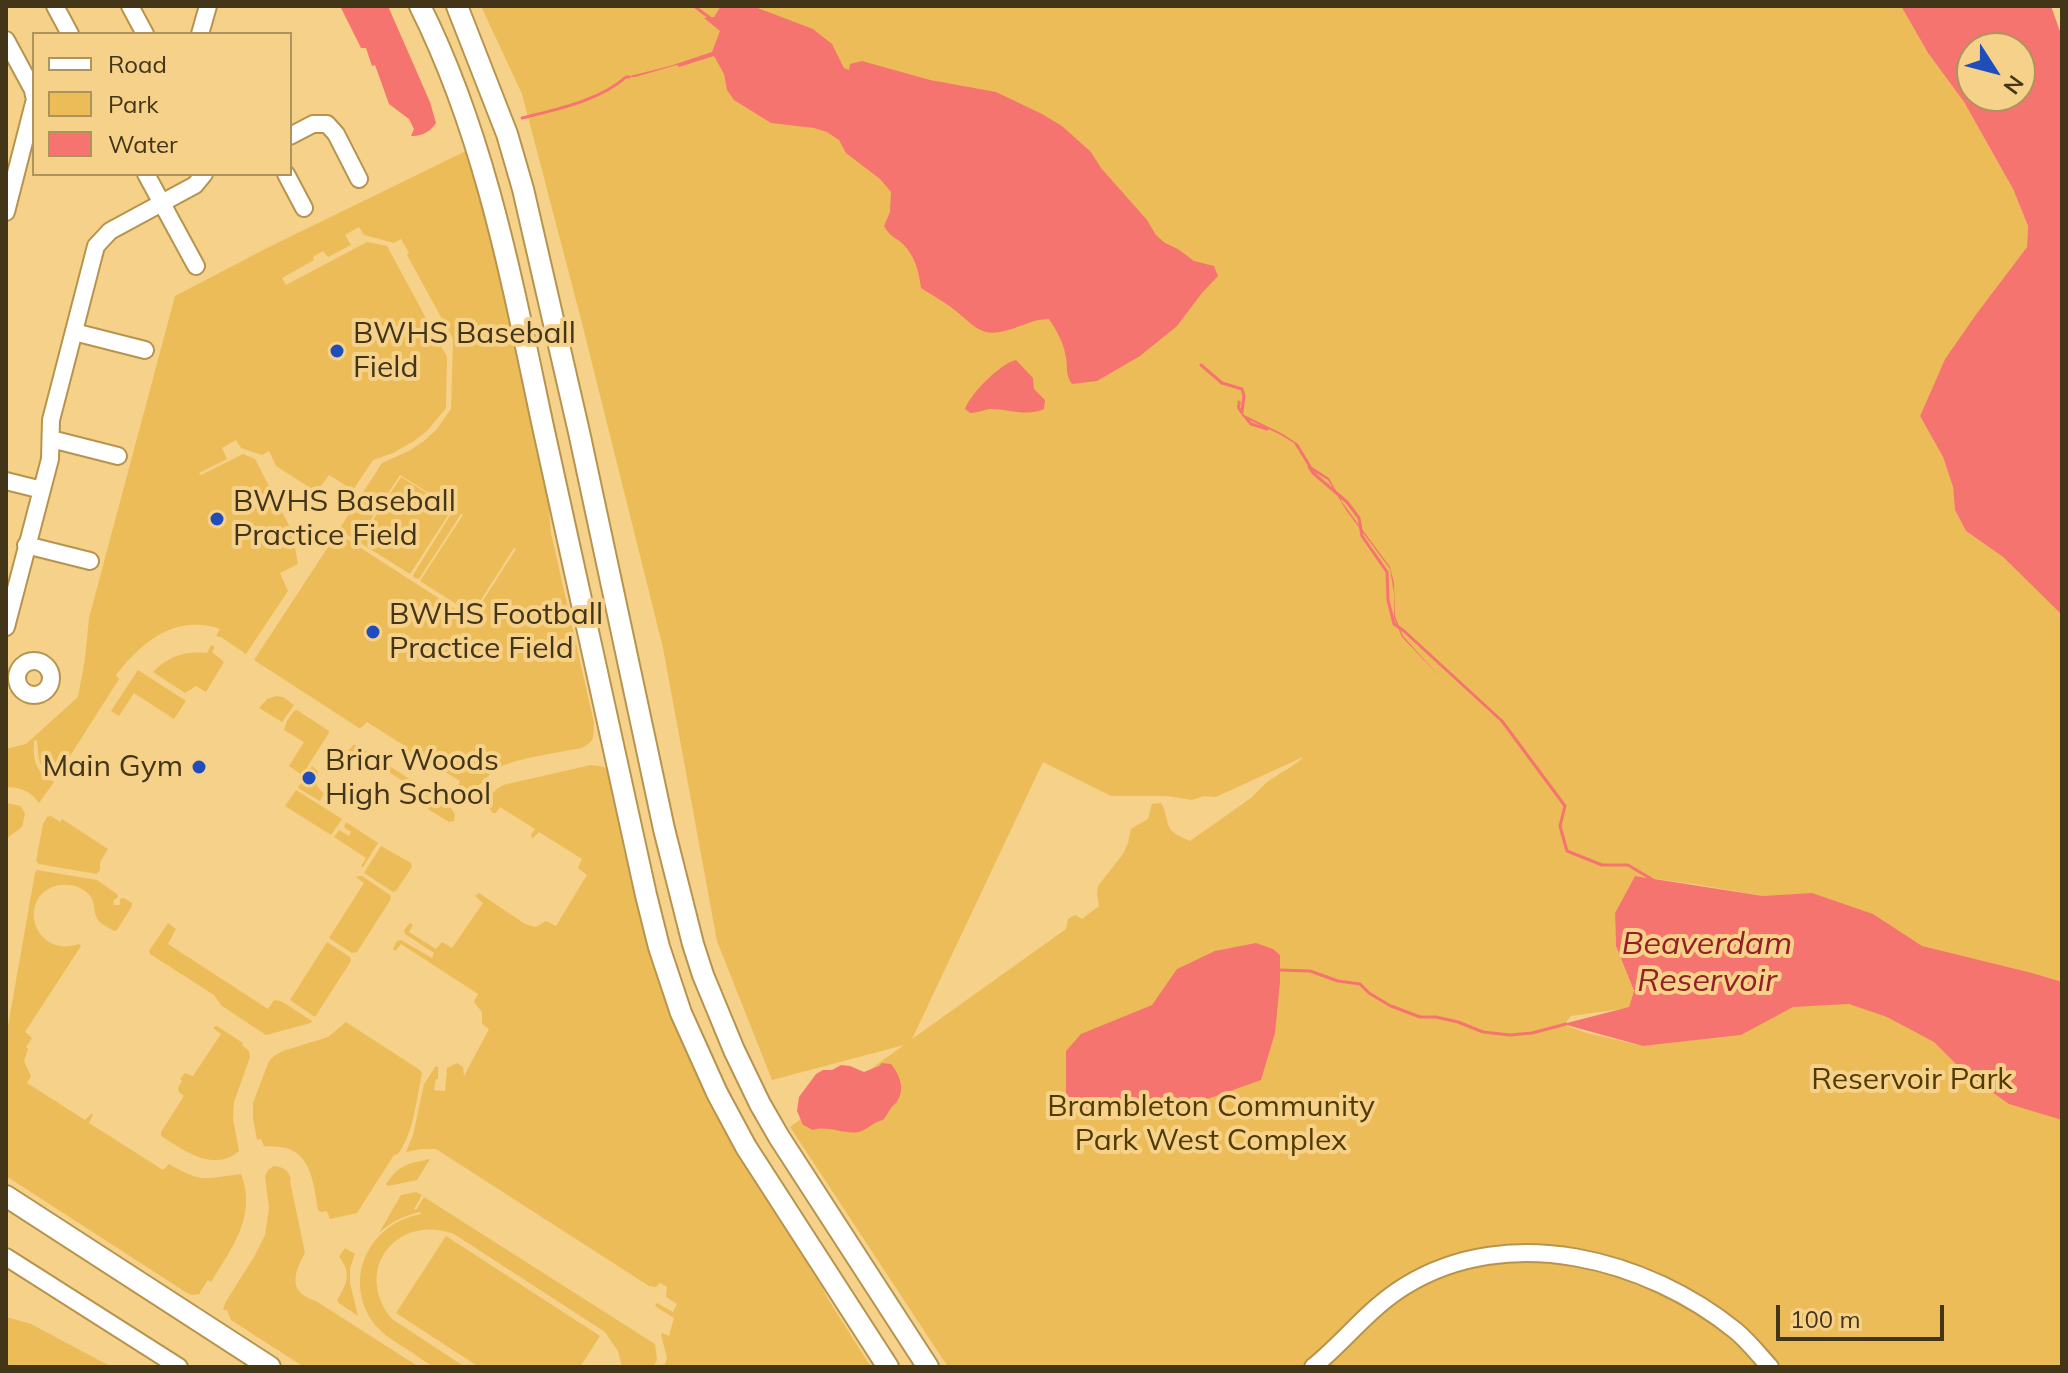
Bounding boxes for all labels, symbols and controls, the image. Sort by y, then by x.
legend [32,32,292,176]
north arrow [1956,32,2036,112]
text: Road [108,49,167,79]
text: N [1998,70,2030,100]
text: Park [108,89,159,119]
text: Water [108,129,178,159]
place label: BWHS Baseball Field [353,316,576,386]
marker: BWHS Baseball Field [328,342,346,360]
place label: BWHS Baseball Practice Field [233,484,456,554]
marker: BWHS Baseball Practice Field [208,510,226,528]
place label: BWHS Football Practice Field [389,597,603,668]
marker: BWHS Football Practice Field [364,623,382,641]
place label: Briar Woods High School [325,743,499,814]
place label: Main Gym [43,749,183,785]
marker: Main Gym [190,758,208,776]
marker: Briar Woods High School [300,769,318,787]
water label: Beaverdam Reservoir [1622,925,1792,1000]
park label: Reservoir Park [1811,1062,2013,1098]
park label: Brambleton Community Park West Complex [1047,1089,1375,1160]
scale bar [1780,1289,1948,1339]
text: 100 m [1790,1304,1861,1334]

